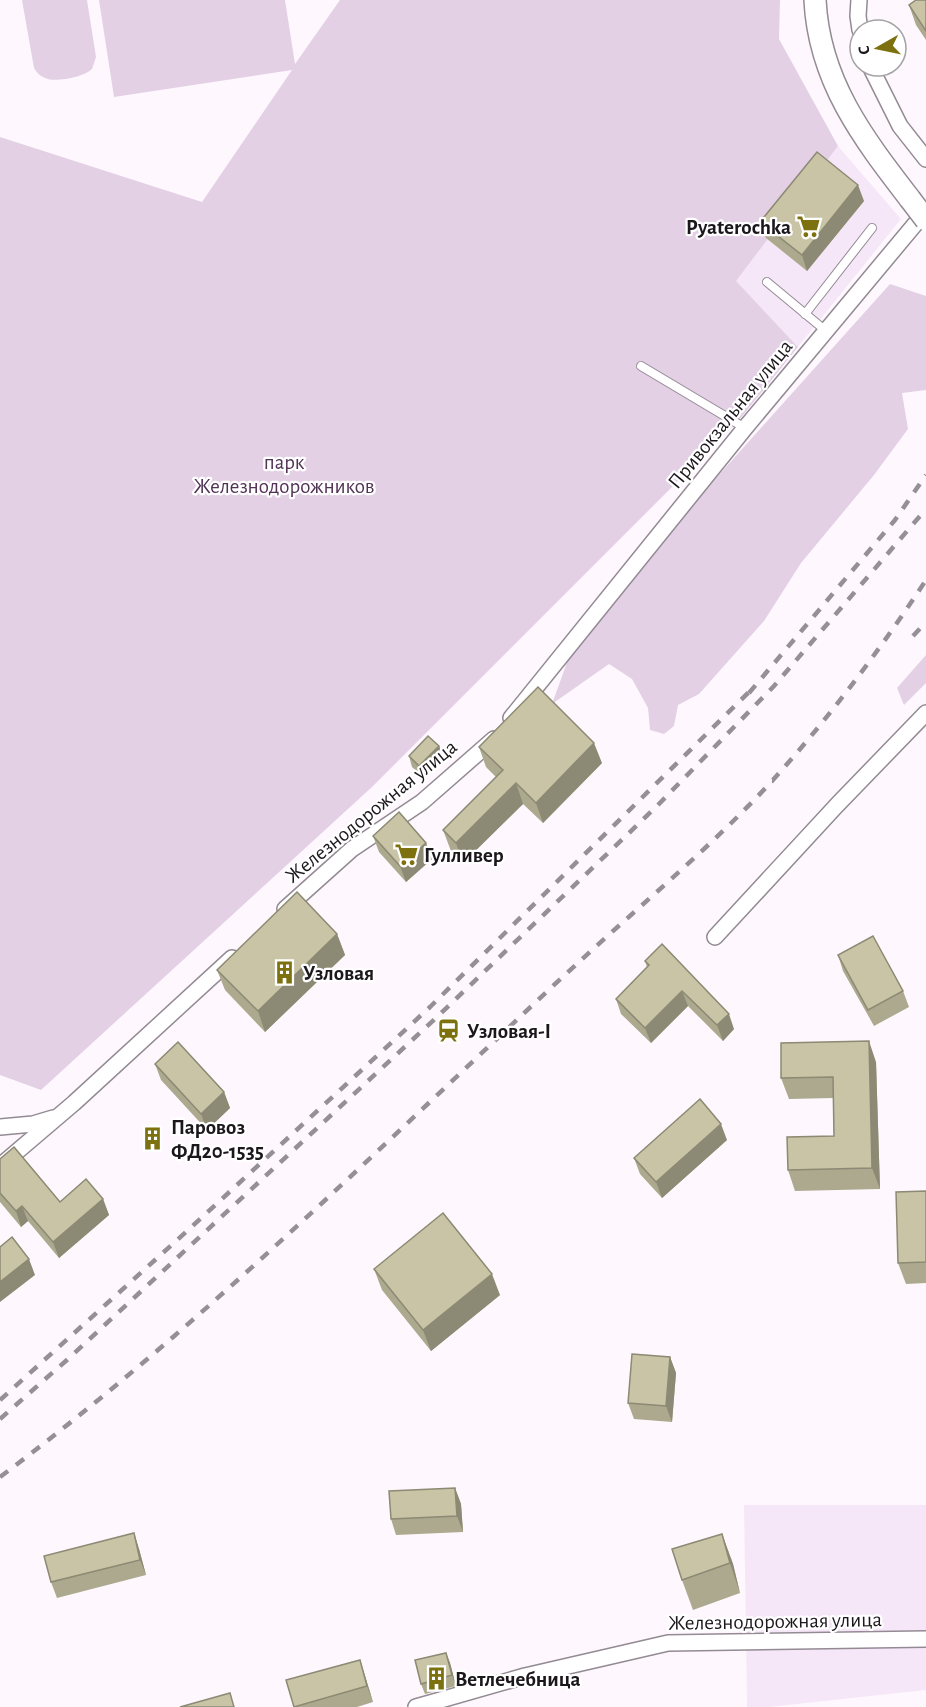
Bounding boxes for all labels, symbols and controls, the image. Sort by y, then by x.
north arrow [848,18,908,78]
text: С [856,44,873,56]
supermarket icon: Pyaterochka [796,214,822,240]
place label: Pyaterochka [686,217,791,238]
street label: Привокзальная улица [664,336,797,493]
park label: парк Железнодорожников [193,452,375,497]
street label: Железнодорожная улица [282,736,461,887]
supermarket icon: Гулливер [393,842,419,868]
place label: Гулливер [424,845,504,866]
building icon: Узловая [272,960,298,986]
place label: Узловая [303,963,374,984]
station icon: Узловая-I [436,1018,462,1044]
place label: Узловая-I [467,1021,551,1042]
place label: Паровоз ФД20-1535 [171,1117,264,1162]
building icon: Паровоз ФД20-1535 [140,1126,166,1152]
street label: Железнодорожная улица [668,1609,883,1634]
building icon: Ветлечебница [424,1666,450,1692]
place label: Ветлечебница [455,1669,580,1690]

